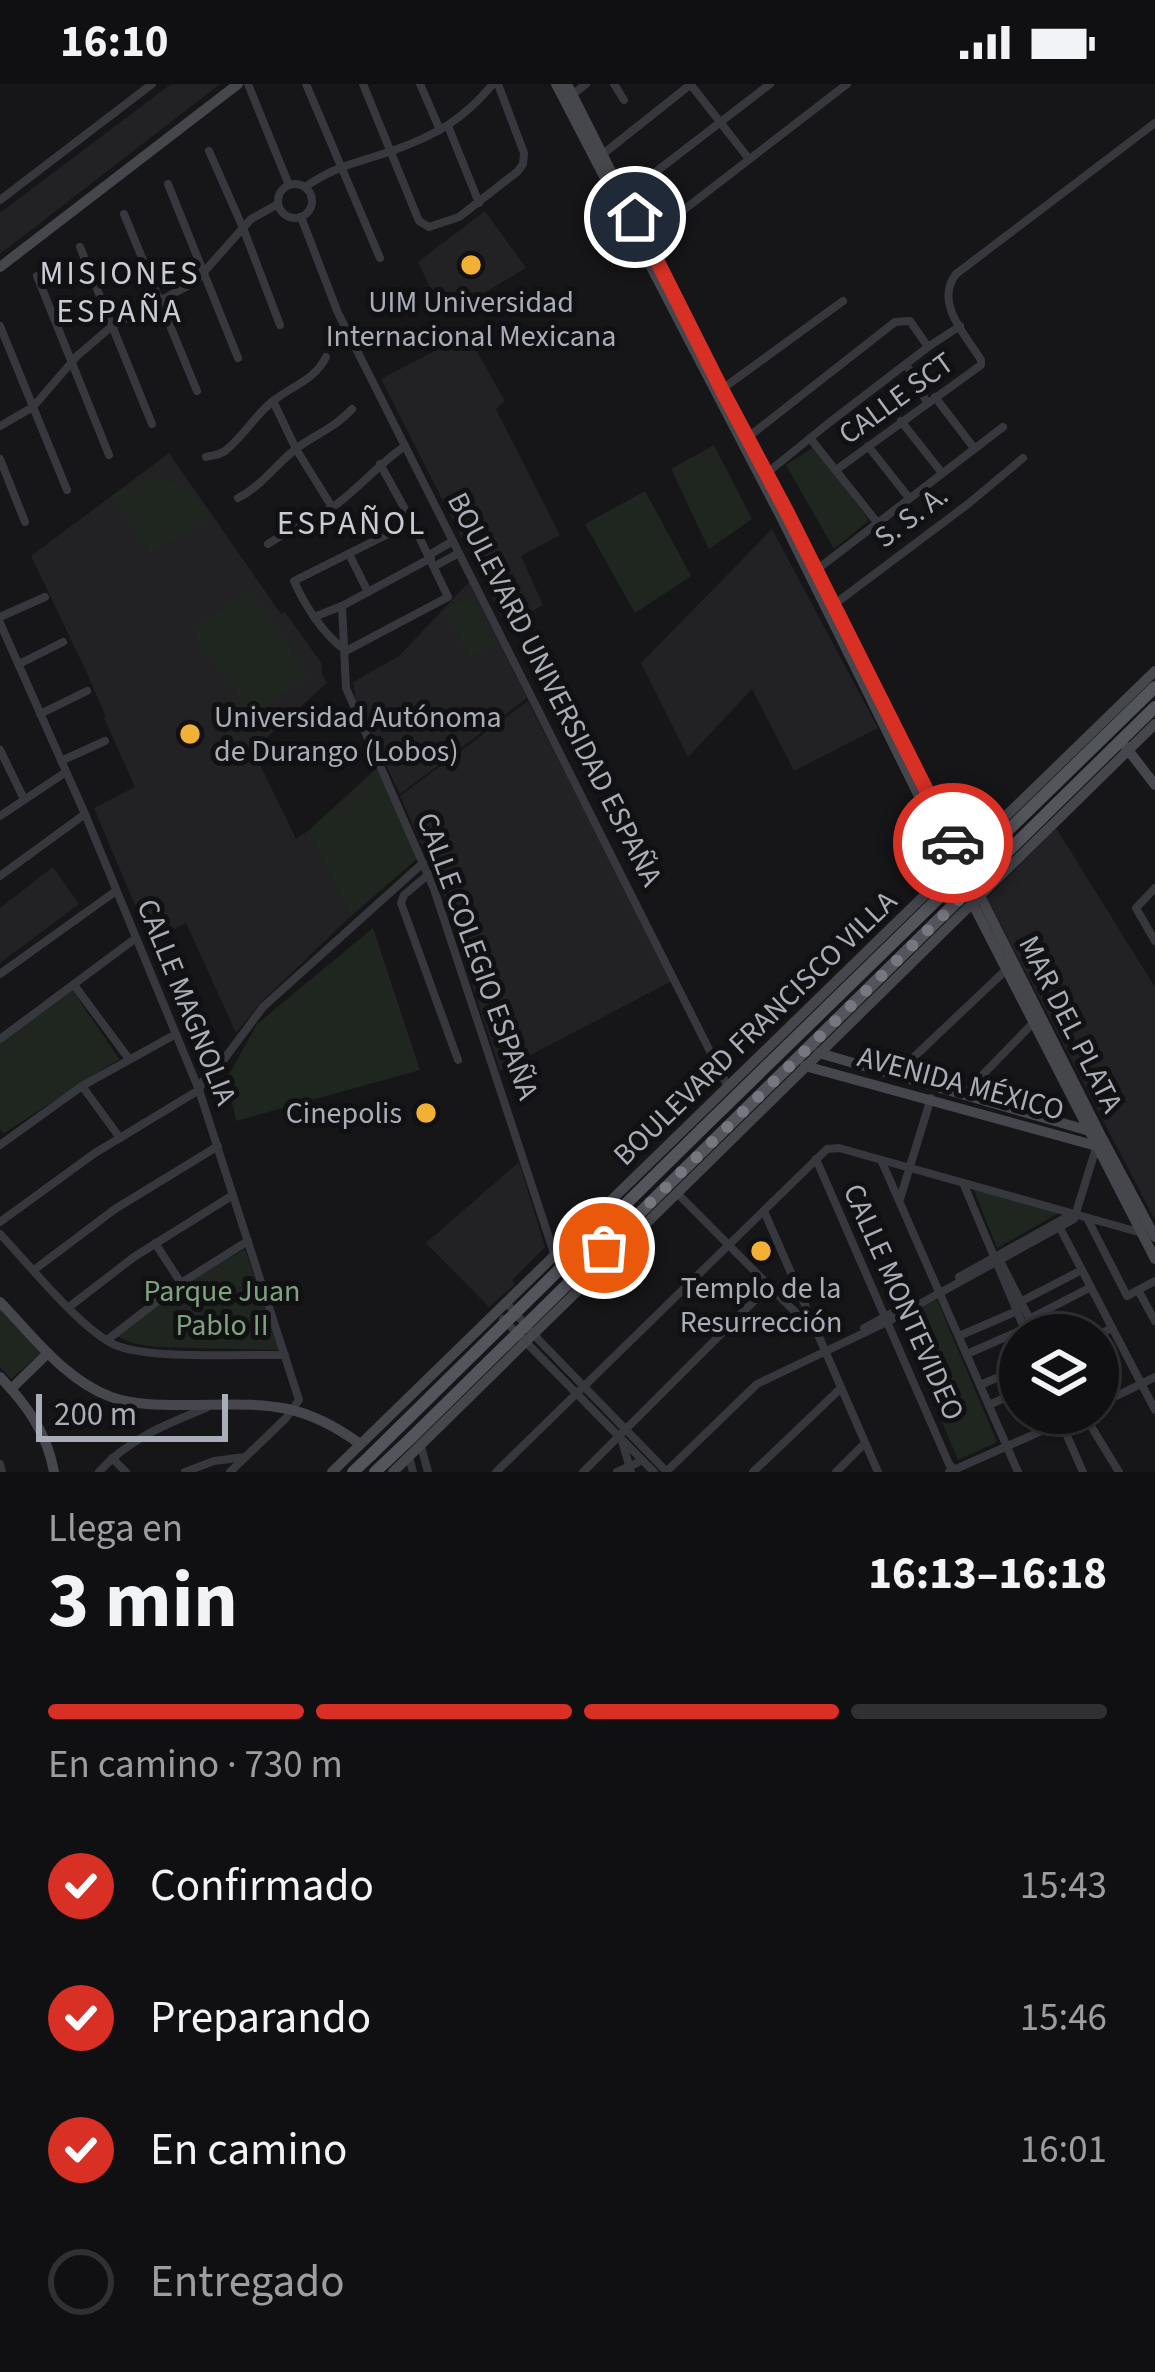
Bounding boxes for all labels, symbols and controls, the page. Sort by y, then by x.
text: 16:10 [60,10,169,74]
pin [584,166,686,268]
icon: home [602,184,668,250]
district label: MISIONES ESPAÑA [39,250,201,335]
marker: UIM Universidad Internacional Mexicana [458,252,484,278]
place label: UIM Universidad Internacional Mexicana [326,281,616,358]
street label: CALLE SCT [830,342,963,455]
street label: S. S. A. [865,474,957,558]
street label: BOULEVARD UNIVERSIDAD ESPAÑA [436,485,673,894]
district label: ESPAÑOL [277,500,427,547]
place label: Universidad Autónoma de Durango (Lobos) [214,696,502,773]
marker: Universidad Autónoma de Durango (Lobos) [177,721,203,747]
courier [893,783,1013,903]
street label: CALLE COLEGIO ESPAÑA [406,807,550,1106]
icon: car [920,810,986,876]
street label: BOULEVARD FRANCISCO VILLA [604,881,907,1176]
street label: CALLE MAGNOLIA [126,893,248,1112]
street label: MAR DEL PLATA [1007,928,1134,1121]
street label: AVENIDA MÉXICO [853,1035,1069,1132]
place label: Cinepolis [286,1092,402,1135]
marker: Cinepolis [413,1100,439,1126]
street label: CALLE MONTEVIDEO [832,1177,975,1427]
pin [553,1197,655,1299]
icon: bag [571,1215,637,1281]
marker: Templo de la Resurrección [748,1238,774,1264]
place label: Templo de la Resurrección [680,1267,842,1344]
park label: Parque Juan Pablo II [143,1270,301,1347]
map controls [999,1314,1119,1434]
button: layers [999,1314,1119,1434]
scale bar [36,1388,228,1441]
text: 200 m [54,1391,137,1438]
text: Llega en [48,1501,183,1557]
text: 16:13–16:18 [868,1542,1107,1606]
text: 3 min [48,1546,238,1657]
text: En camino · 730 m [48,1737,343,1793]
icon: check [48,1853,114,1919]
text: Confirmado [150,1854,374,1918]
text: 15:43 [1020,1858,1107,1914]
icon: check [48,1985,114,2051]
text: Preparando [150,1986,371,2050]
text: 15:46 [1020,1990,1107,2046]
icon: check [48,2117,114,2183]
text: En camino [150,2118,347,2182]
text: 16:01 [1020,2122,1107,2178]
text: Entregado [150,2250,345,2314]

